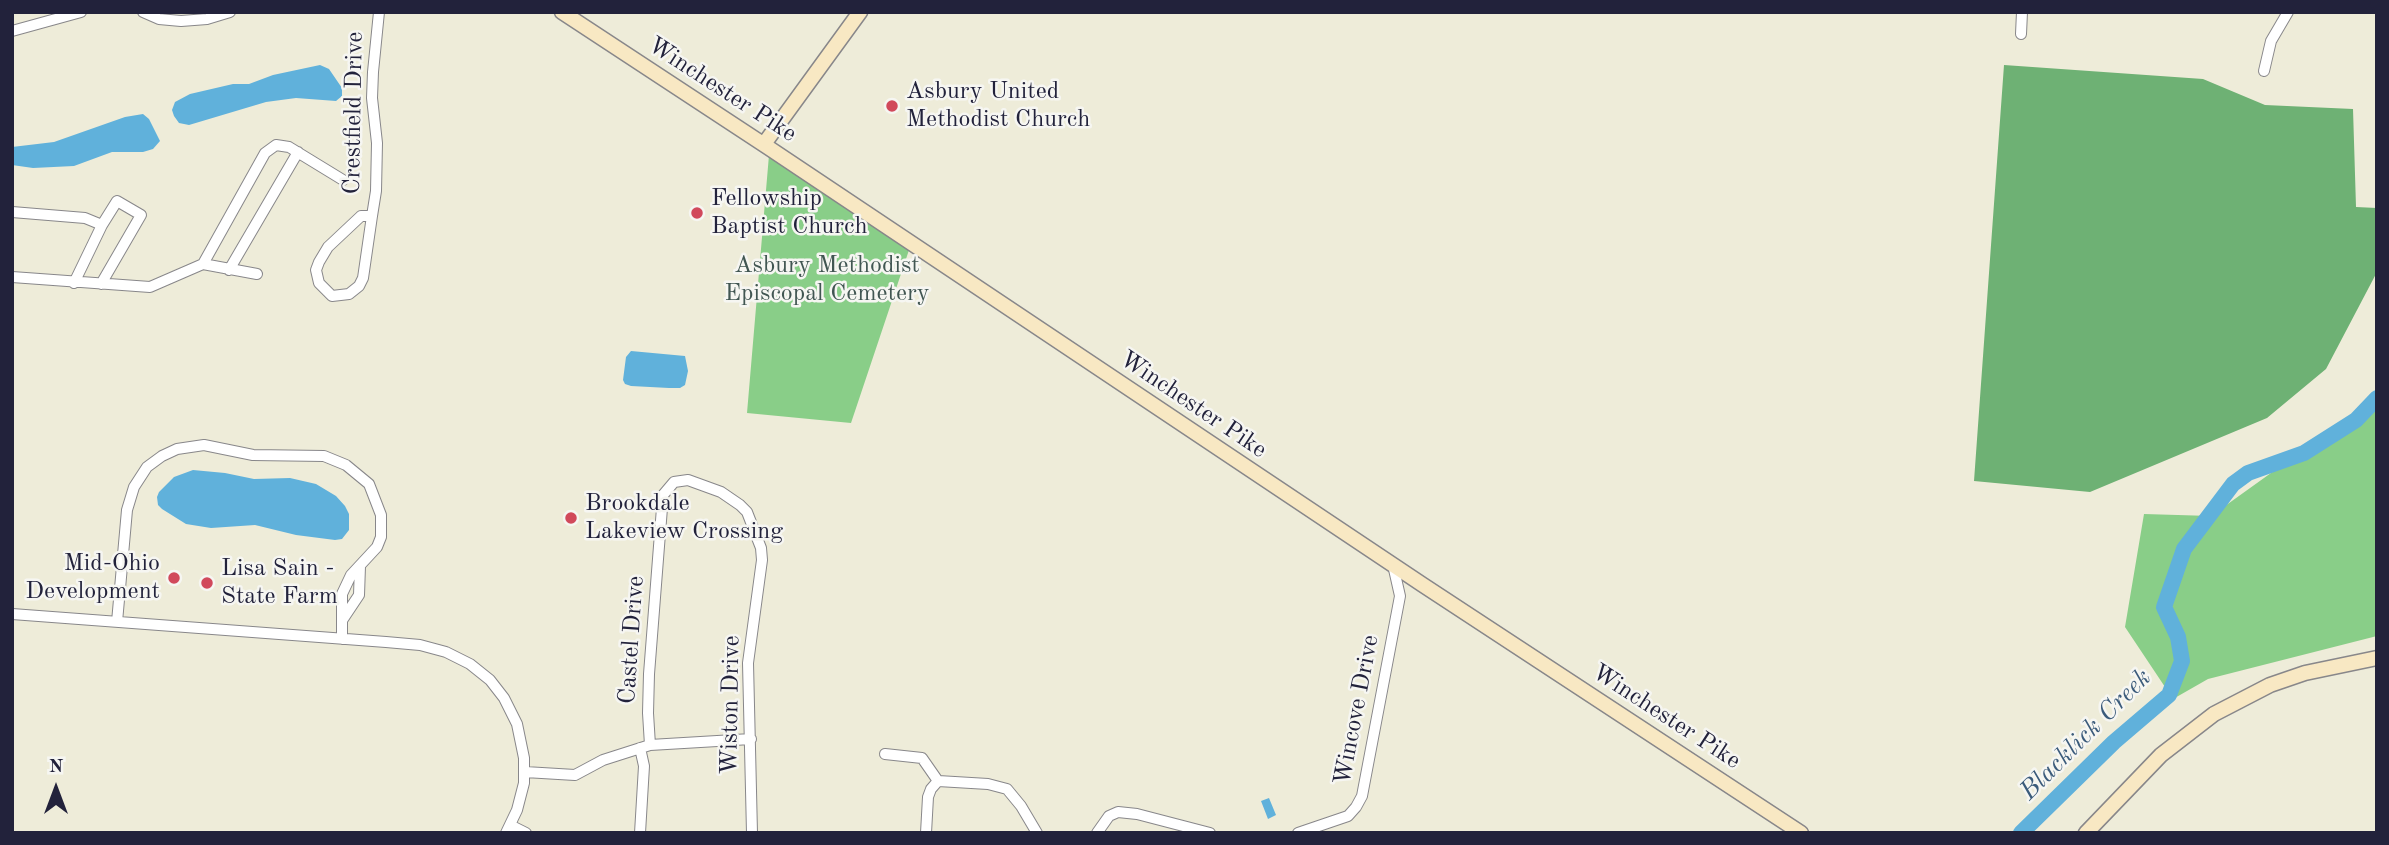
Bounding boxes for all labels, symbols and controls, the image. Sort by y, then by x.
street label: Crestfield Drive [338,31,370,195]
street label: Winchester Pike [642,31,802,149]
place label: Asbury United Methodist Church [906,78,1090,134]
marker: Asbury United Methodist Church [884,98,900,114]
place label: Fellowship Baptist Church [711,185,868,241]
marker: Fellowship Baptist Church [689,205,705,221]
park label: Asbury Methodist Episcopal Cemetery [725,252,929,308]
street label: Winchester Pike [1114,345,1272,465]
place label: Brookdale Lakeview Crossing [585,490,783,546]
marker: Brookdale Lakeview Crossing [563,510,579,526]
place label: Mid-Ohio Development [25,550,160,606]
place label: Lisa Sain - State Farm [221,555,338,611]
marker: Mid-Ohio Development [166,570,182,586]
marker: Lisa Sain - State Farm [199,575,215,591]
street label: Castel Drive [613,575,651,705]
street label: Wincove Drive [1328,632,1386,788]
street label: Wiston Drive [715,635,747,775]
street label: Winchester Pike [1586,658,1746,776]
water label: Blacklick Creek [2014,663,2158,807]
north arrow [21,754,91,824]
text: N [49,758,63,777]

